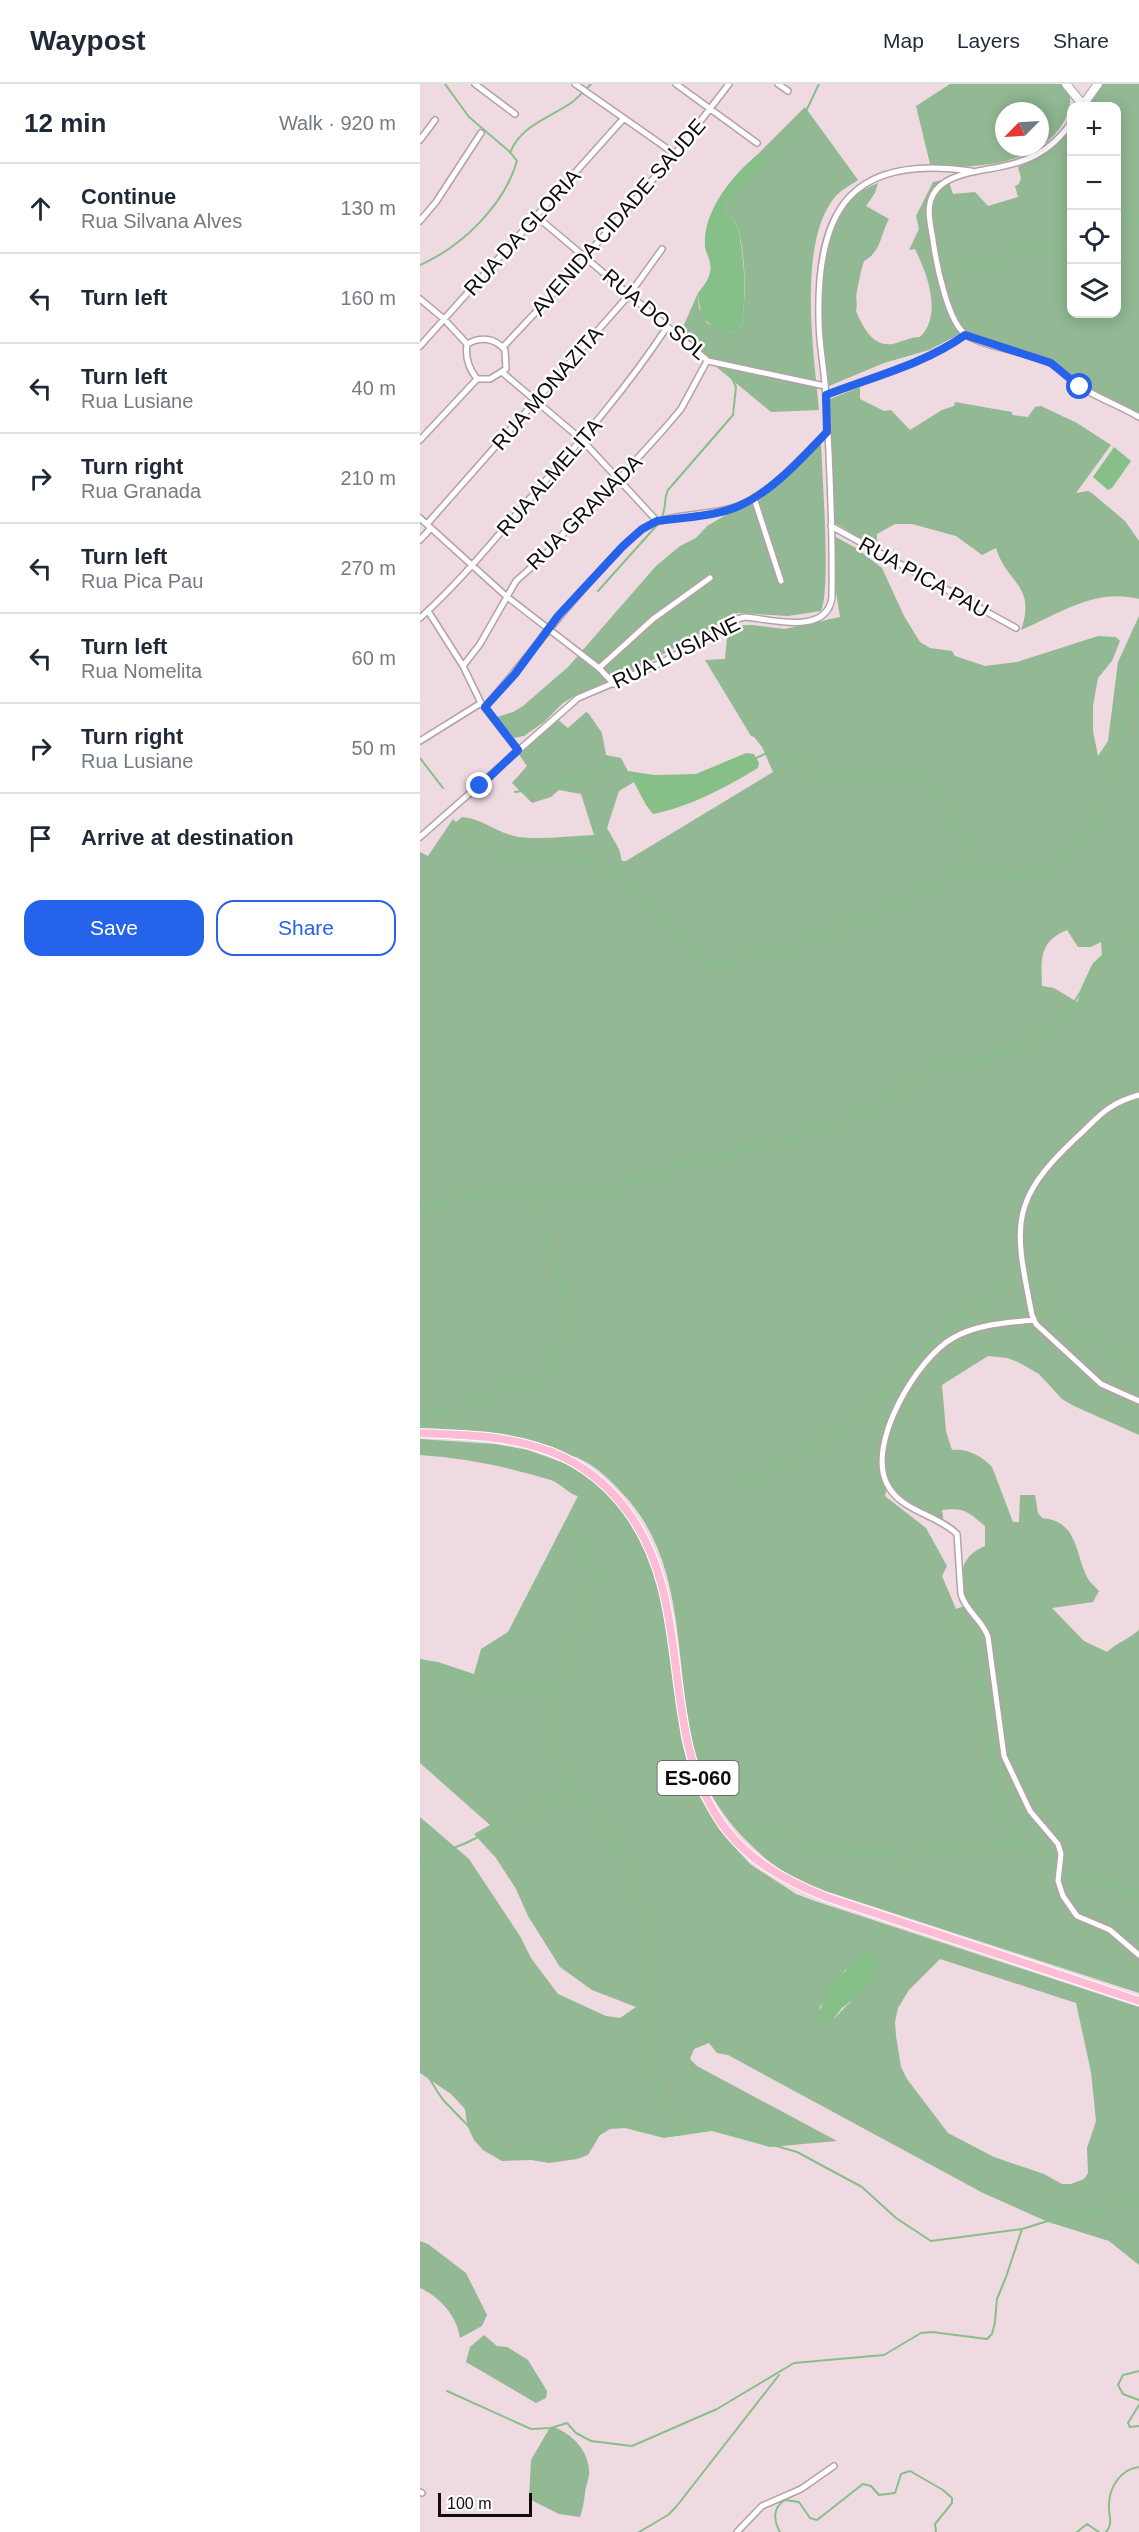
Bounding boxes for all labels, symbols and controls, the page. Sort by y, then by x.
text: Waypost [30,25,146,56]
text: Map [883,29,924,52]
text: Layers [957,29,1020,52]
text: Share [1053,29,1109,52]
north arrow [995,102,1049,156]
map controls [1067,102,1121,318]
button: + [1067,102,1121,156]
text: 12 min [24,108,106,138]
text: Walk · 920 m [279,112,396,134]
street label: AVENIDA CIDADE SAUDE [526,114,710,320]
button: − [1067,156,1121,210]
street label: RUA DA GLORIA [459,164,585,300]
text: Continue [81,184,176,209]
icon: ahead [24,192,57,225]
text: 130 m [340,197,396,219]
text: Rua Silvana Alves [81,210,242,232]
button: locate [1067,210,1121,264]
street label: RUA DO SOL [598,264,712,364]
button: layers [1067,264,1121,318]
icon: left [24,282,57,315]
text: Turn left [81,285,167,310]
text: 160 m [340,287,396,309]
street label: RUA MONAZITA [487,322,607,454]
text: Turn left [81,364,167,389]
icon: left [24,372,57,405]
route start [1066,373,1092,399]
text: 40 m [352,377,396,399]
text: Rua Lusiane [81,390,193,412]
street label: RUA ALMELITA [492,414,606,540]
street label: RUA GRANADA [522,450,646,574]
text: Turn right [81,454,183,479]
icon: right [24,462,57,495]
text: 210 m [340,467,396,489]
text: Rua Granada [81,480,201,502]
street label: RUA PICA PAU [855,532,993,622]
text: Turn left [81,544,167,569]
icon: left [24,552,57,585]
text: 270 m [340,557,396,579]
text: Rua Pica Pau [81,570,203,592]
street label: RUA LUSIANE [609,611,743,693]
text: Turn left [81,634,167,659]
icon: left [24,642,57,675]
text: 60 m [352,647,396,669]
text: Rua Nomelita [81,660,202,682]
text: Turn right [81,724,183,749]
icon: right [24,732,57,765]
text: 50 m [352,737,396,759]
text: Rua Lusiane [81,750,193,772]
route end [466,772,492,798]
icon: arrive [24,822,57,855]
text: Arrive at destination [81,825,294,850]
button: Save [24,900,204,956]
button: Share [216,900,396,956]
road number: ES-060 [658,1761,738,1795]
scale bar [438,2490,532,2518]
text: 100 m [447,2495,491,2512]

